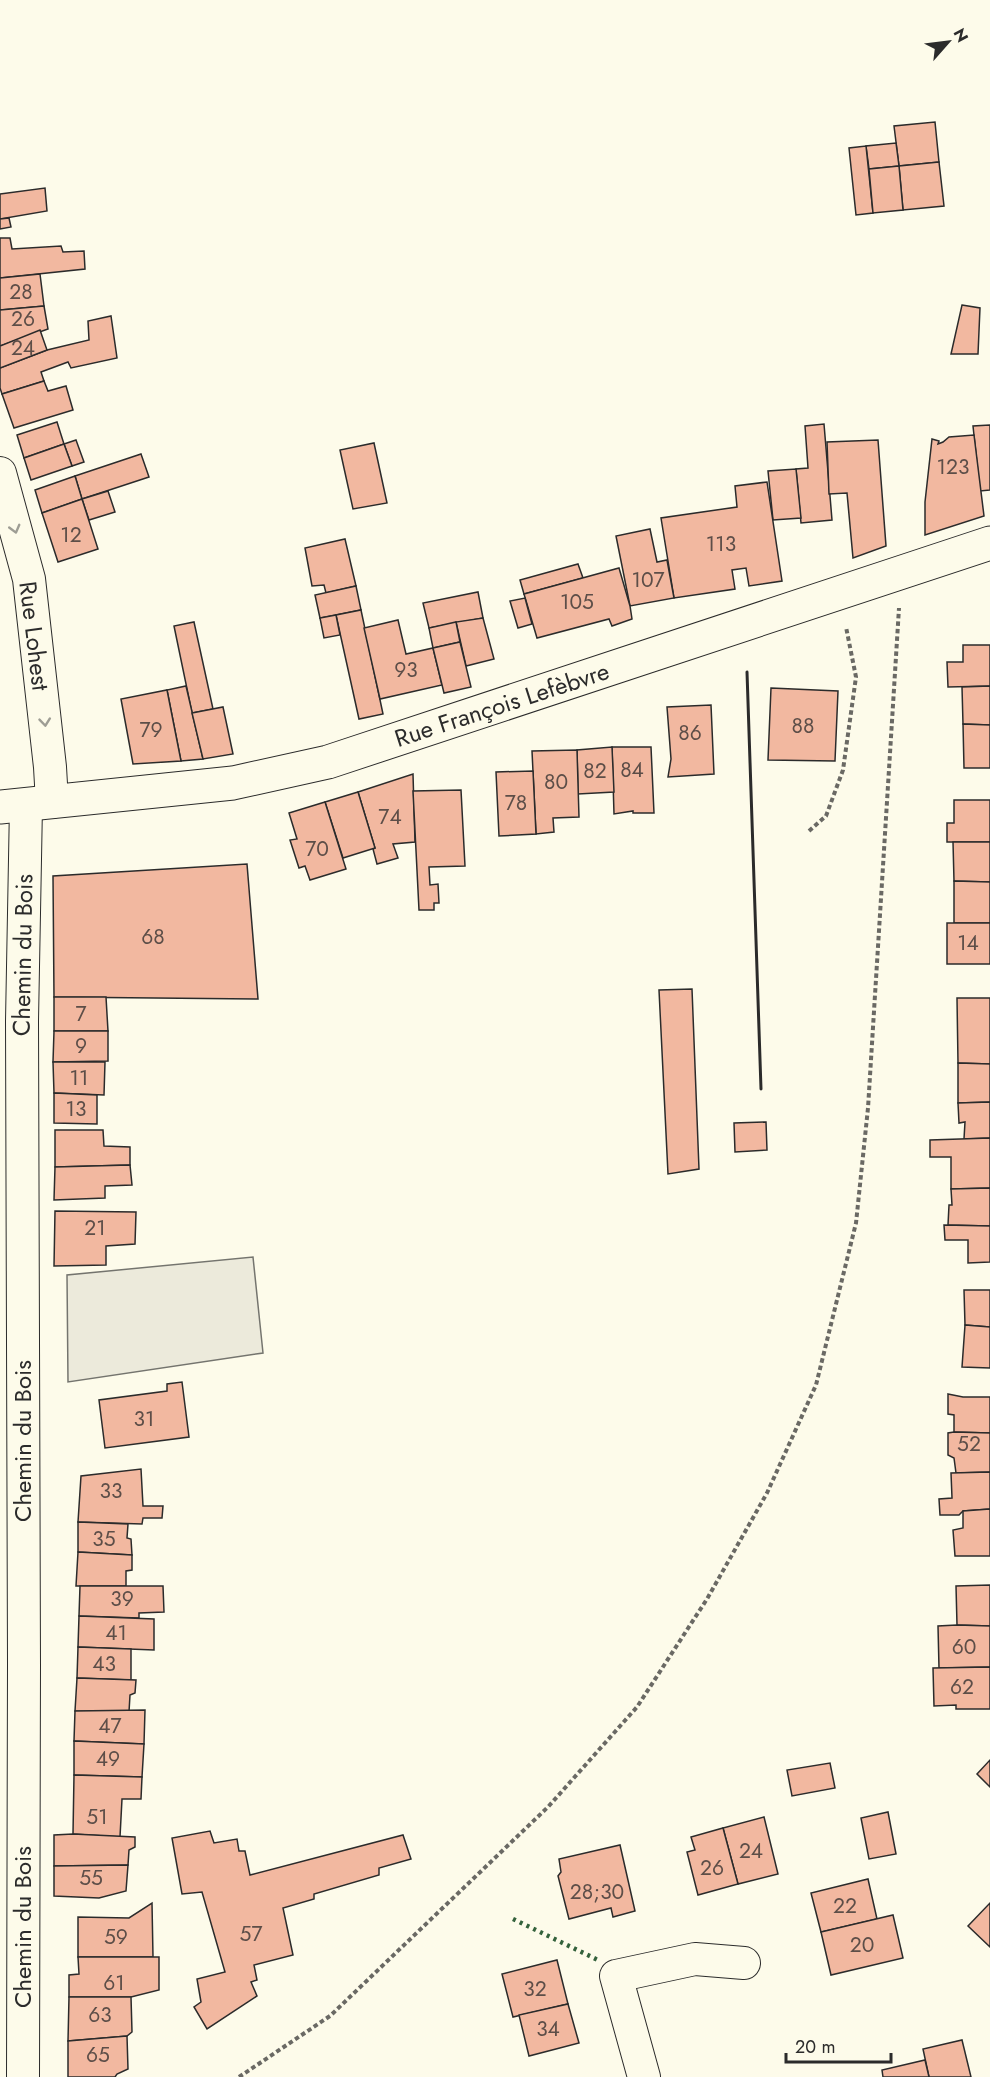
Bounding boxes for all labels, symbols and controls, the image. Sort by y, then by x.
north arrow [918,12,978,72]
text: N [948,24,974,46]
house number: 28 [9,277,33,307]
house number: 26 [11,304,35,334]
house number: 24 [11,333,35,363]
house number: 123 [937,452,969,482]
house number: 12 [60,520,82,550]
one-way arrow [8,524,21,534]
house number: 113 [706,529,736,559]
house number: 107 [631,565,665,595]
street label: Rue Lohest [10,579,59,693]
house number: 105 [560,587,594,617]
street label: Rue François Lefèbvre [390,653,614,756]
house number: 93 [394,655,418,685]
house number: 88 [792,711,814,741]
house number: 79 [139,715,163,745]
one-way arrow [38,717,51,726]
house number: 86 [678,718,702,748]
house number: 84 [620,755,644,785]
house number: 82 [583,756,607,786]
house number: 80 [544,767,568,797]
house number: 78 [505,788,527,818]
house number: 74 [378,802,402,832]
house number: 70 [305,834,329,864]
street label: Chemin du Bois [4,874,41,1036]
house number: 68 [141,922,165,952]
house number: 14 [957,928,979,958]
house number: 7 [75,999,87,1029]
house number: 9 [75,1031,87,1061]
house number: 11 [70,1063,88,1093]
house number: 13 [66,1094,86,1124]
house number: 21 [84,1213,106,1243]
street label: Chemin du Bois [5,1360,40,1522]
house number: 31 [134,1404,154,1434]
house number: 52 [957,1429,981,1459]
house number: 33 [100,1476,122,1506]
house number: 35 [92,1524,116,1554]
house number: 39 [110,1584,134,1614]
house number: 41 [105,1618,127,1648]
house number: 60 [952,1632,976,1662]
house number: 43 [92,1649,116,1679]
house number: 62 [950,1672,974,1702]
house number: 47 [98,1711,122,1741]
house number: 49 [96,1744,120,1774]
house number: 51 [86,1802,108,1832]
house number: 24 [739,1836,763,1866]
street label: Chemin du Bois [5,1846,40,2008]
house number: 26 [700,1853,724,1883]
house number: 55 [79,1863,103,1893]
house number: 28;30 [570,1877,624,1907]
house number: 22 [833,1891,857,1921]
house number: 57 [240,1919,262,1949]
house number: 59 [104,1922,128,1952]
house number: 20 [850,1930,874,1960]
house number: 61 [103,1968,125,1998]
house number: 32 [523,1974,547,2004]
house number: 63 [88,2000,112,2030]
house number: 34 [536,2014,560,2044]
scale bar [786,2026,891,2064]
text: 20 m [795,2034,835,2060]
house number: 65 [86,2040,110,2070]

